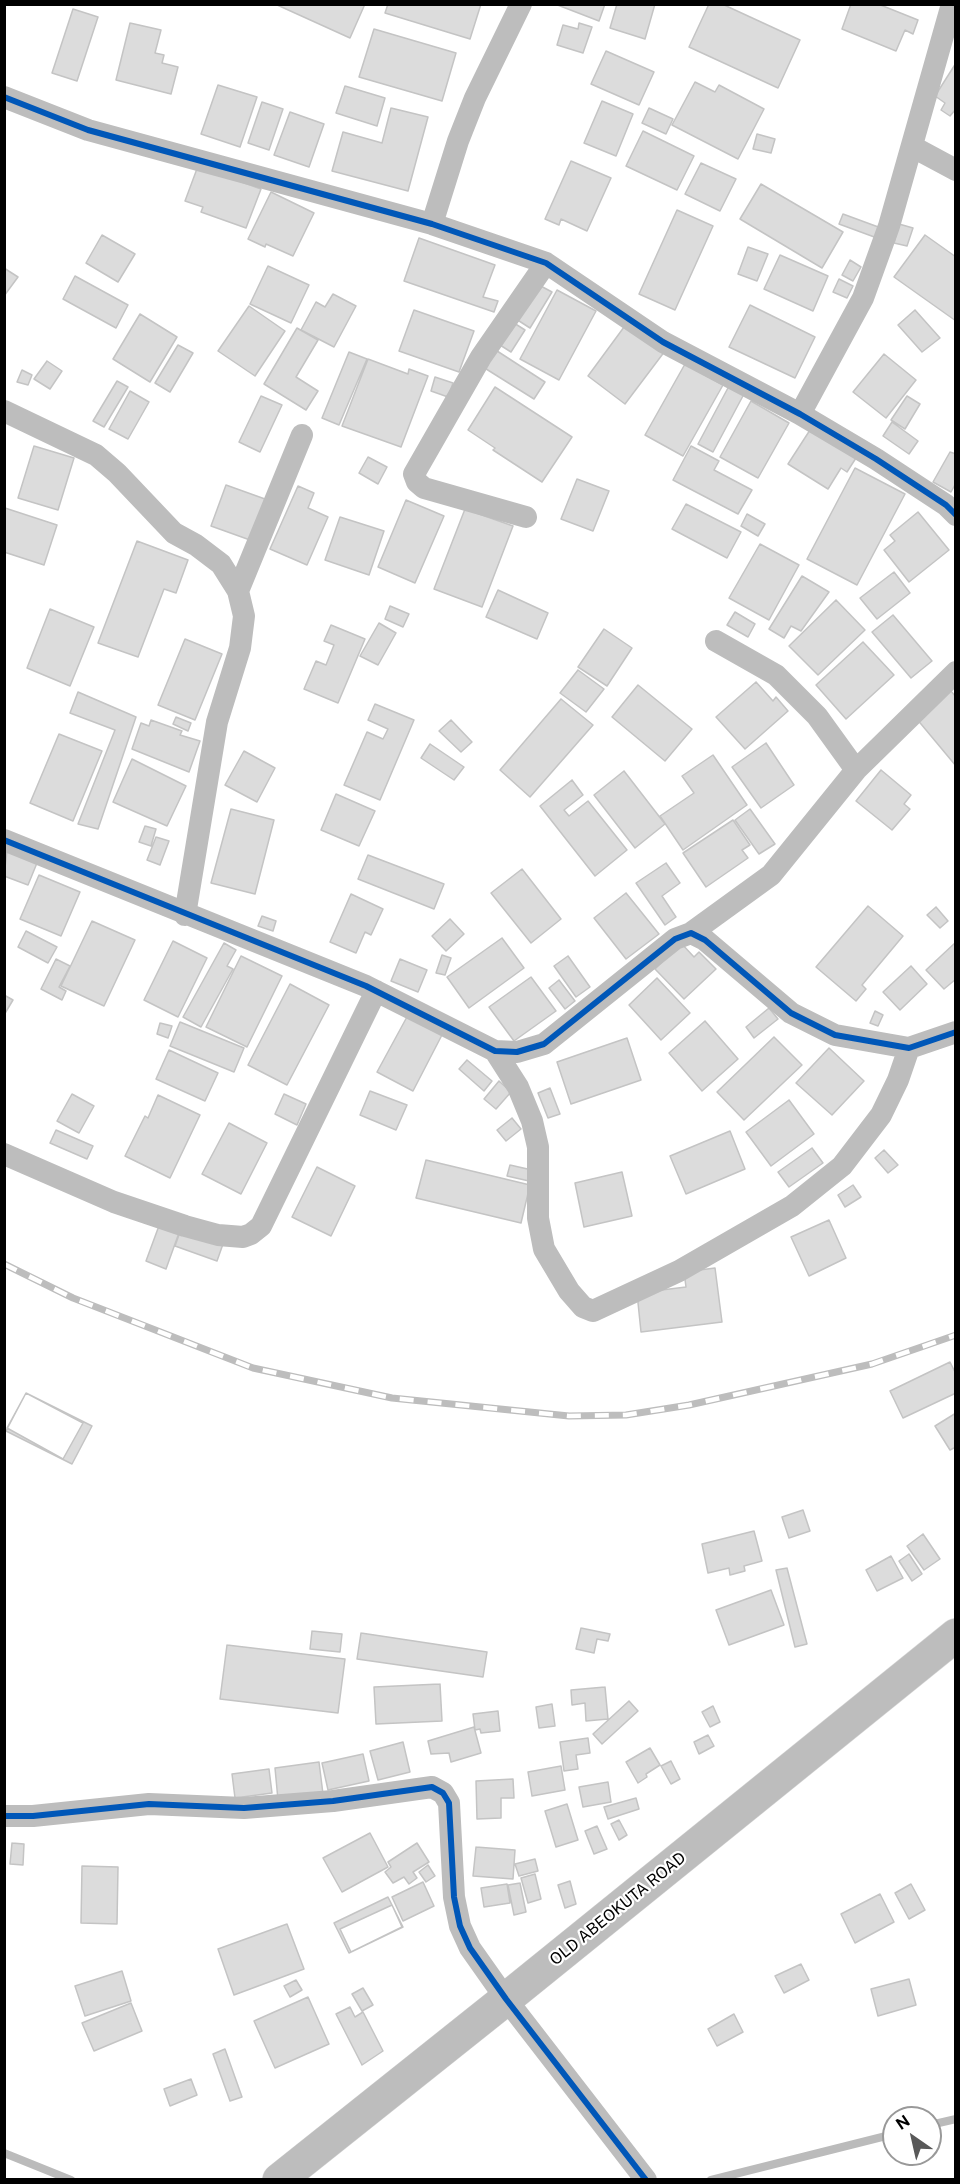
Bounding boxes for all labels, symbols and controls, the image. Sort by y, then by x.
street label: OLD ABEOKUTA ROAD [546,1848,690,1970]
north arrow [882,2106,942,2166]
text: N [892,2111,913,2134]

